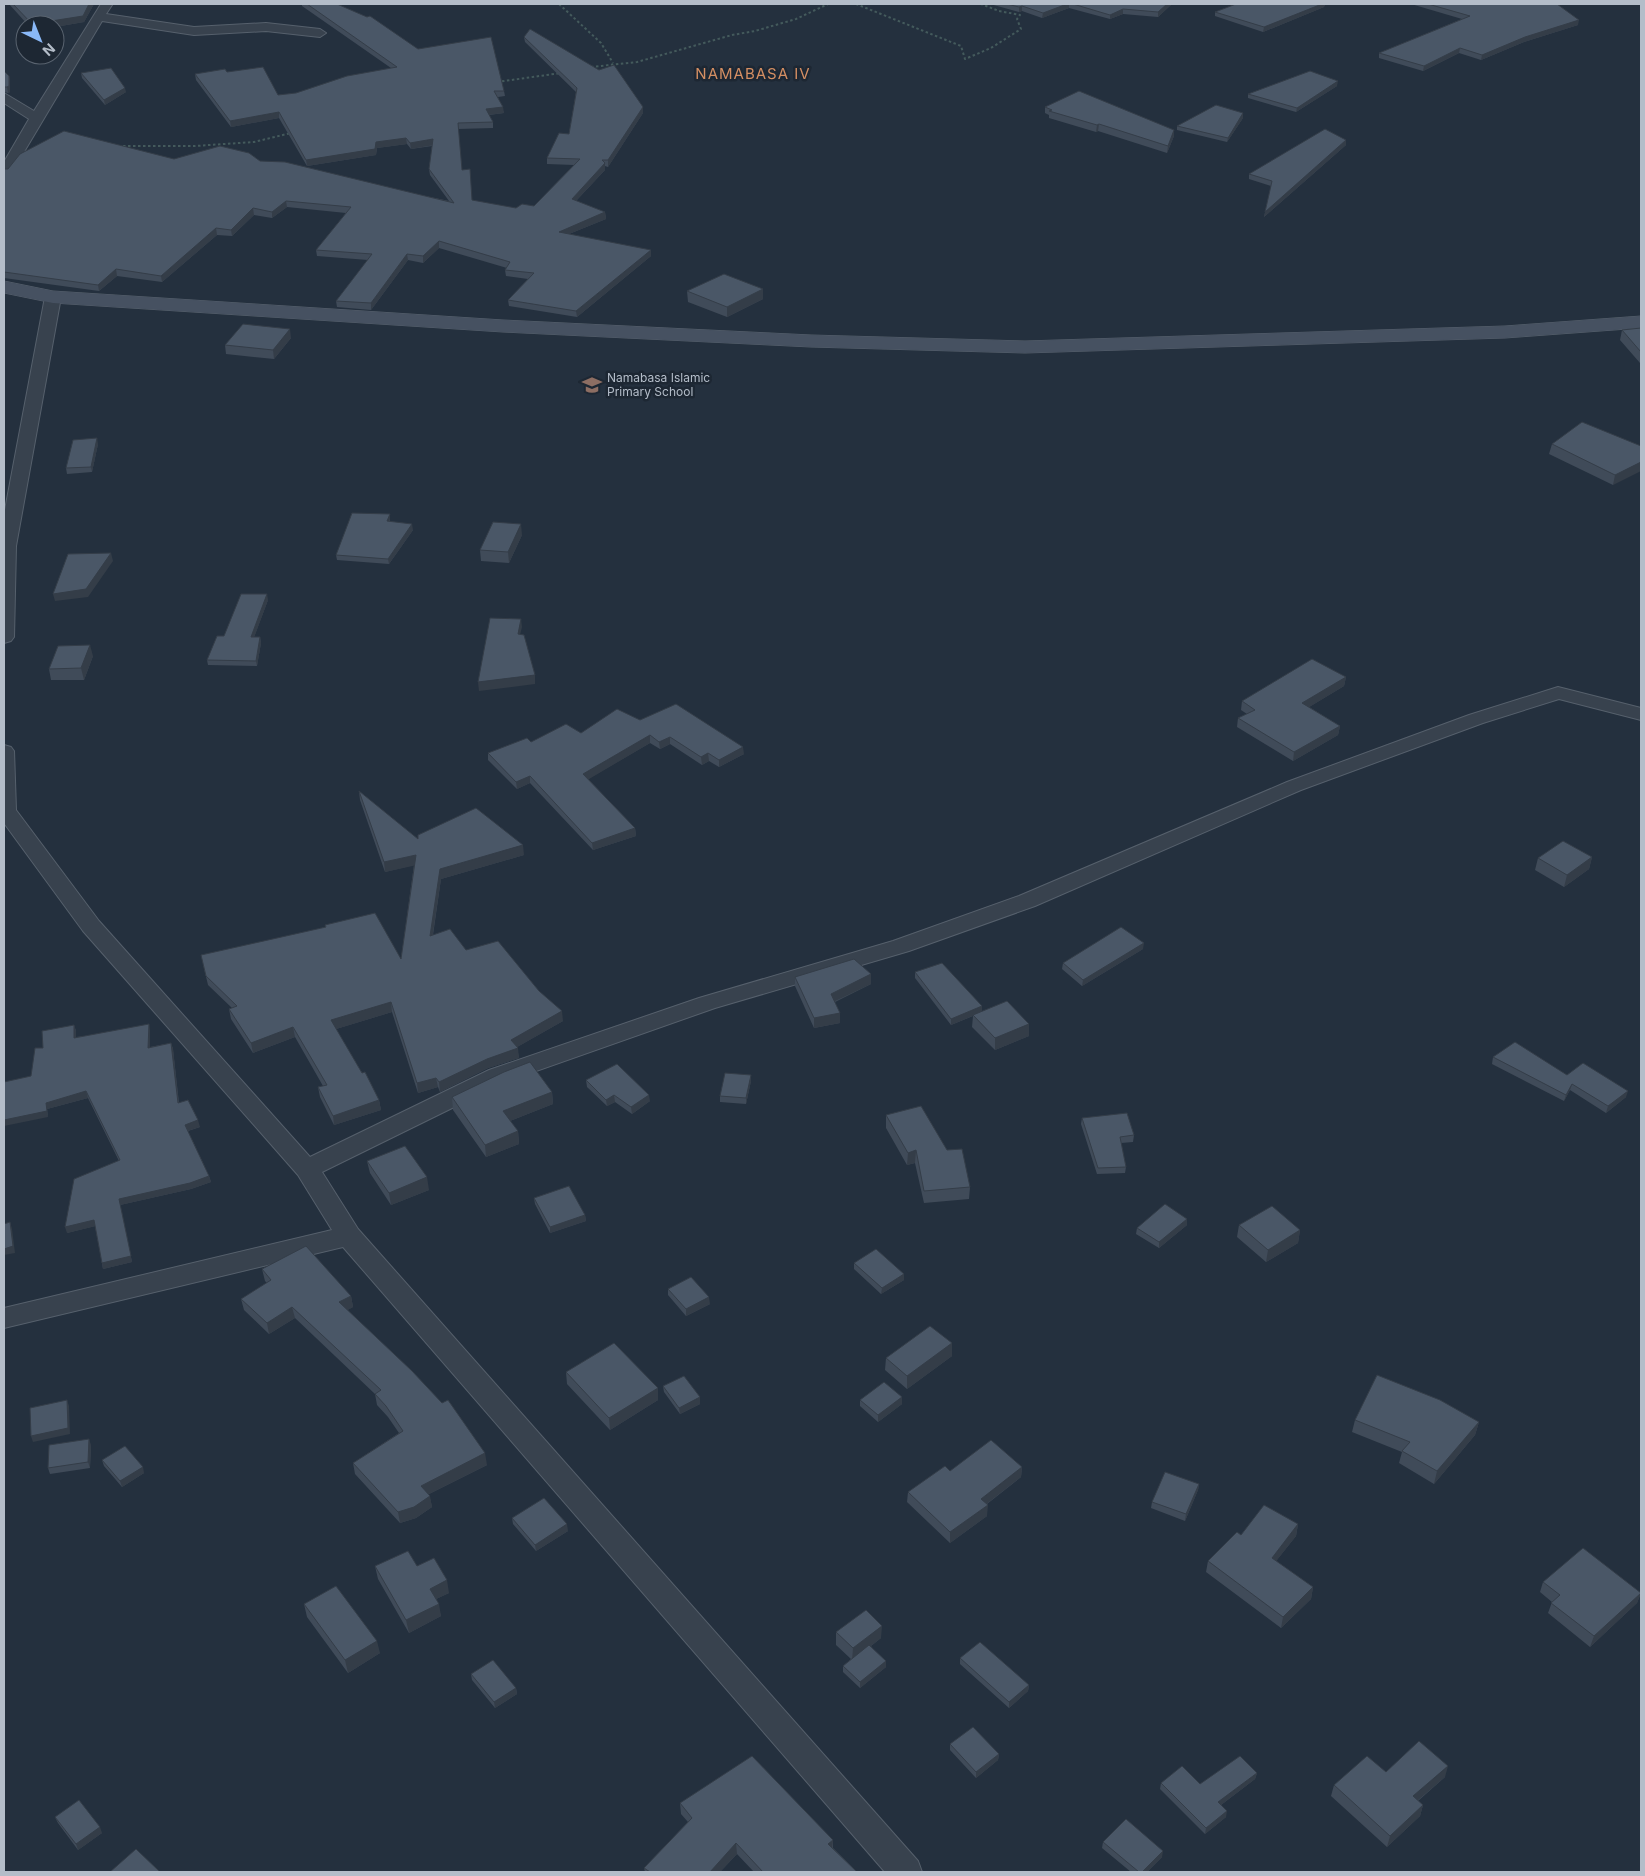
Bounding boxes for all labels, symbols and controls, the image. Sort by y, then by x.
north arrow [15,15,65,65]
text: N [40,40,59,60]
district label: NAMABASA IV [695,64,811,83]
place label: Namabasa Islamic Primary School [607,370,710,399]
school or university icon: Namabasa Islamic Primary School [581,374,603,396]

